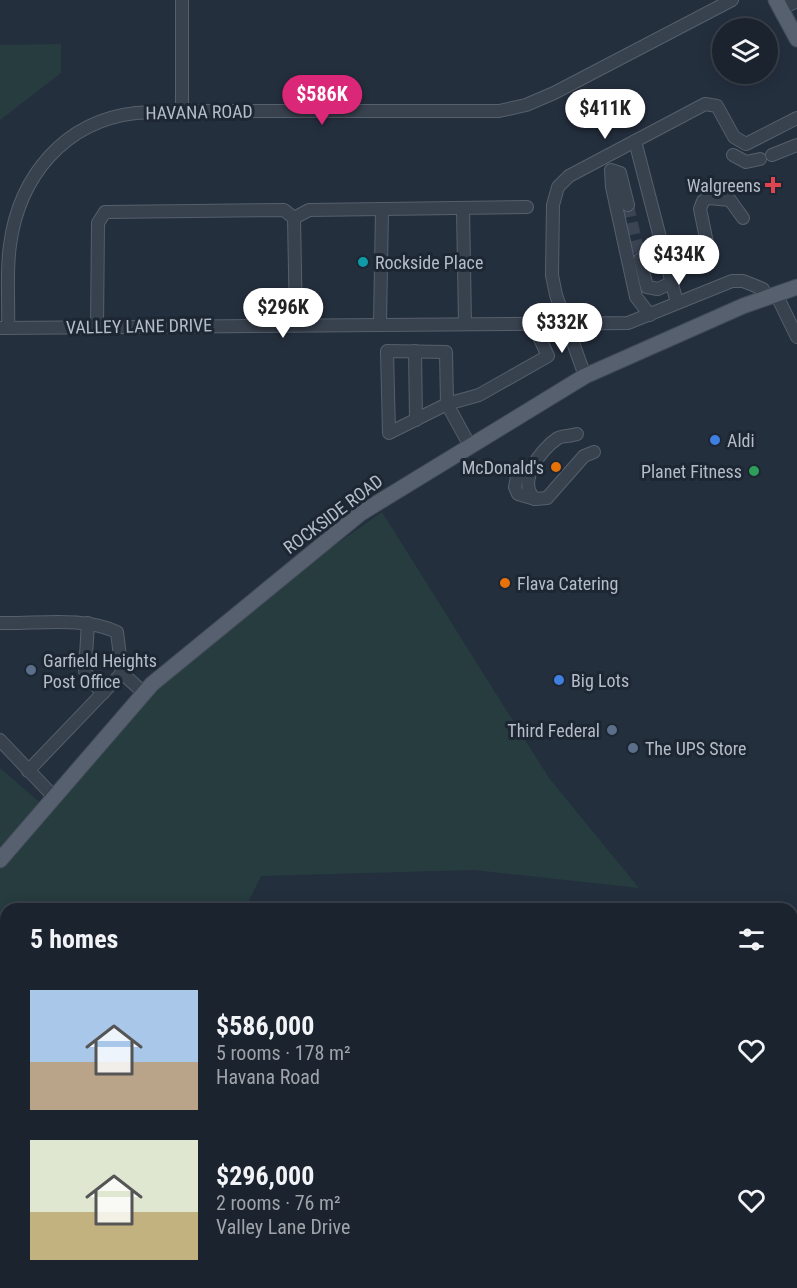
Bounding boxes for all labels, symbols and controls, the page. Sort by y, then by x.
map controls [712,18,778,84]
button: layers [712,18,778,84]
pin: $586K [280,75,364,126]
text: $586K [296,82,348,106]
pin: $411K [563,89,647,140]
text: $411K [579,96,631,120]
street label: HAVANA ROAD [145,101,253,123]
place label: Walgreens [687,175,761,196]
marker: Walgreens [766,178,780,192]
pin: $434K [637,235,721,286]
text: $434K [653,242,705,266]
place label: Rockside Place [375,252,483,273]
marker: Rockside Place [356,255,370,269]
pin: $296K [241,288,325,339]
text: $296K [257,295,309,319]
pin: $332K [520,303,604,354]
text: $332K [536,310,588,334]
street label: VALLEY LANE DRIVE [66,314,212,338]
place label: Aldi [727,430,755,451]
marker: Aldi [708,433,722,447]
place label: McDonald's [462,457,544,478]
marker: McDonald's [549,460,563,474]
place label: Planet Fitness [641,461,742,482]
marker: Planet Fitness [747,464,761,478]
street label: ROCKSIDE ROAD [279,470,387,558]
place label: Flava Catering [517,573,618,594]
marker: Flava Catering [498,576,512,590]
place label: Garfield Heights Post Office [43,650,157,692]
marker: Garfield Heights Post Office [24,663,38,677]
place label: Big Lots [571,670,629,691]
marker: Big Lots [552,673,566,687]
place label: Third Federal [507,720,600,741]
marker: Third Federal [605,723,619,737]
place label: The UPS Store [645,738,746,759]
marker: The UPS Store [626,741,640,755]
icon: filters [735,923,768,956]
text: 5 homes [30,924,118,954]
text: $586,000 [216,1011,314,1041]
icon: home [78,1014,150,1086]
icon: heart [735,1034,768,1067]
text: 5 rooms · 178 m² [216,1041,351,1065]
text: Havana Road [216,1065,320,1089]
text: $296,000 [216,1161,314,1191]
icon: home [78,1164,150,1236]
icon: heart [735,1184,768,1217]
text: 2 rooms · 76 m² [216,1191,341,1215]
text: Valley Lane Drive [216,1215,350,1239]

